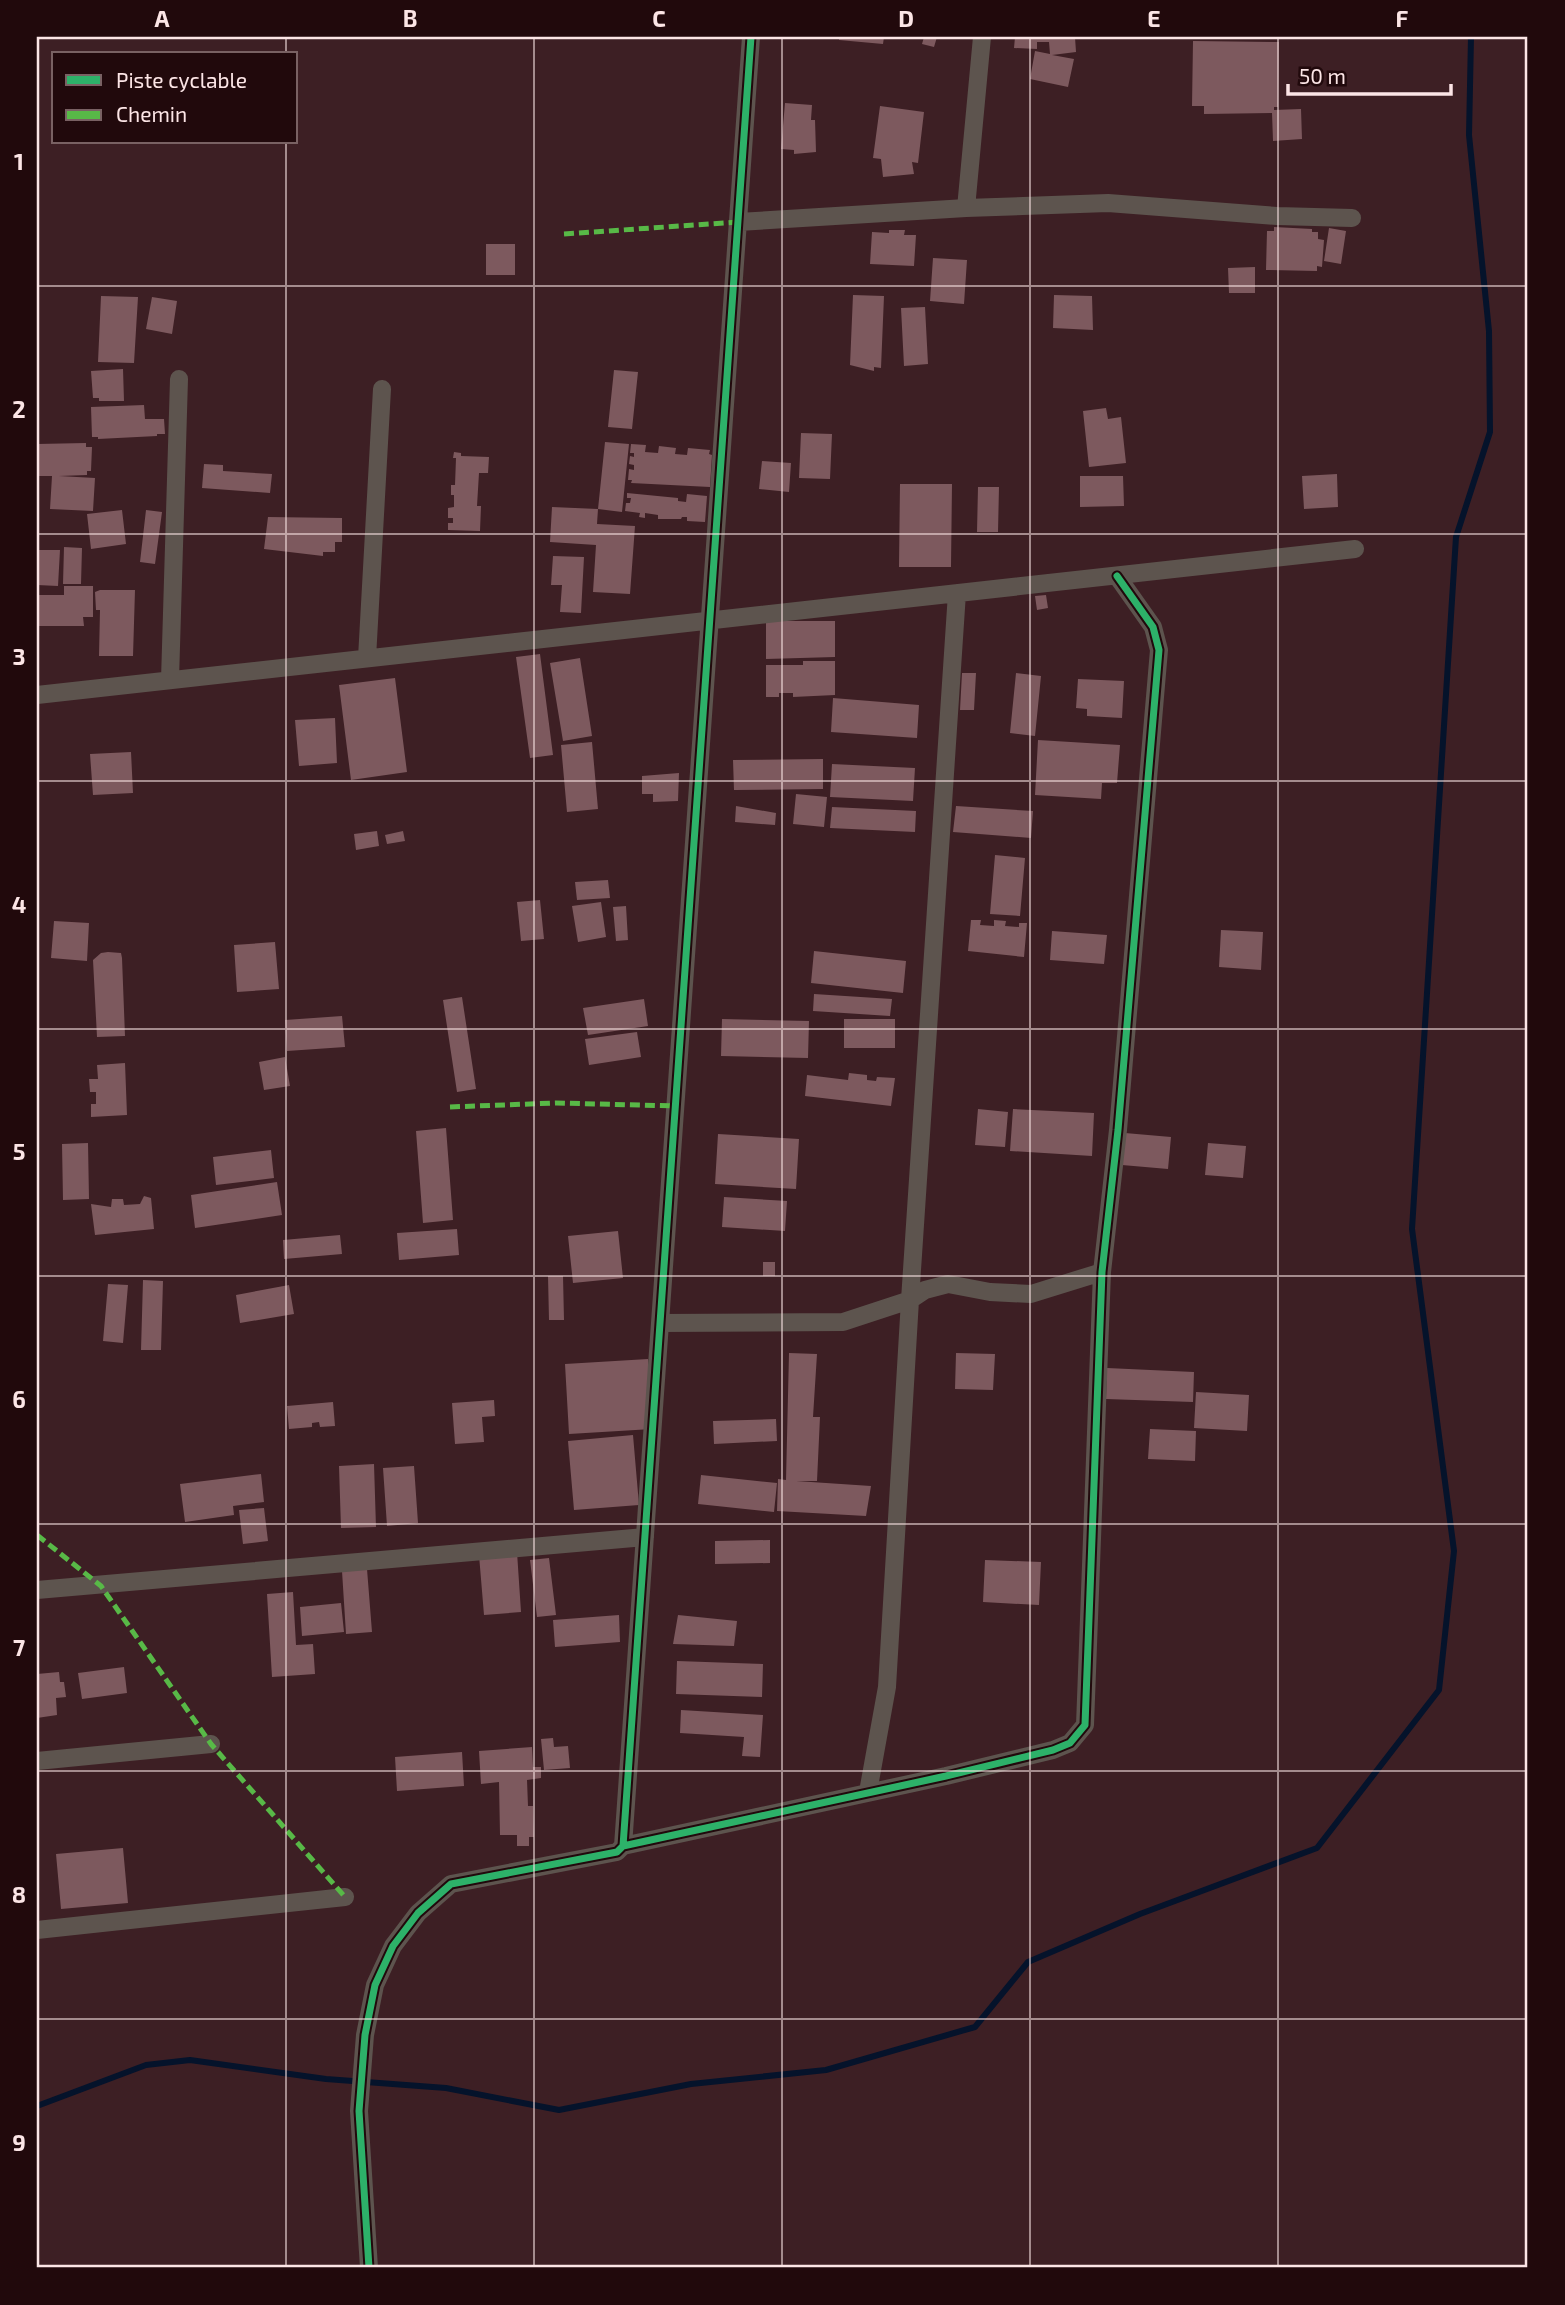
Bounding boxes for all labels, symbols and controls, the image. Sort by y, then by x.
text: A [154,4,170,32]
text: B [403,4,417,32]
text: C [652,4,666,32]
text: D [898,4,914,32]
text: E [1147,4,1161,32]
text: F [1396,4,1409,32]
legend [52,52,298,144]
scale bar [1288,52,1451,96]
text: 50 m [1299,63,1346,88]
text: Piste cyclable [116,67,247,92]
text: Chemin [116,101,187,126]
text: 1 [14,147,24,175]
text: 2 [12,395,26,423]
text: 3 [12,642,26,670]
text: 4 [12,890,26,918]
text: 5 [13,1137,25,1165]
text: 6 [12,1385,26,1413]
text: 7 [13,1633,25,1661]
text: 8 [12,1880,26,1908]
text: 9 [12,2128,26,2156]

